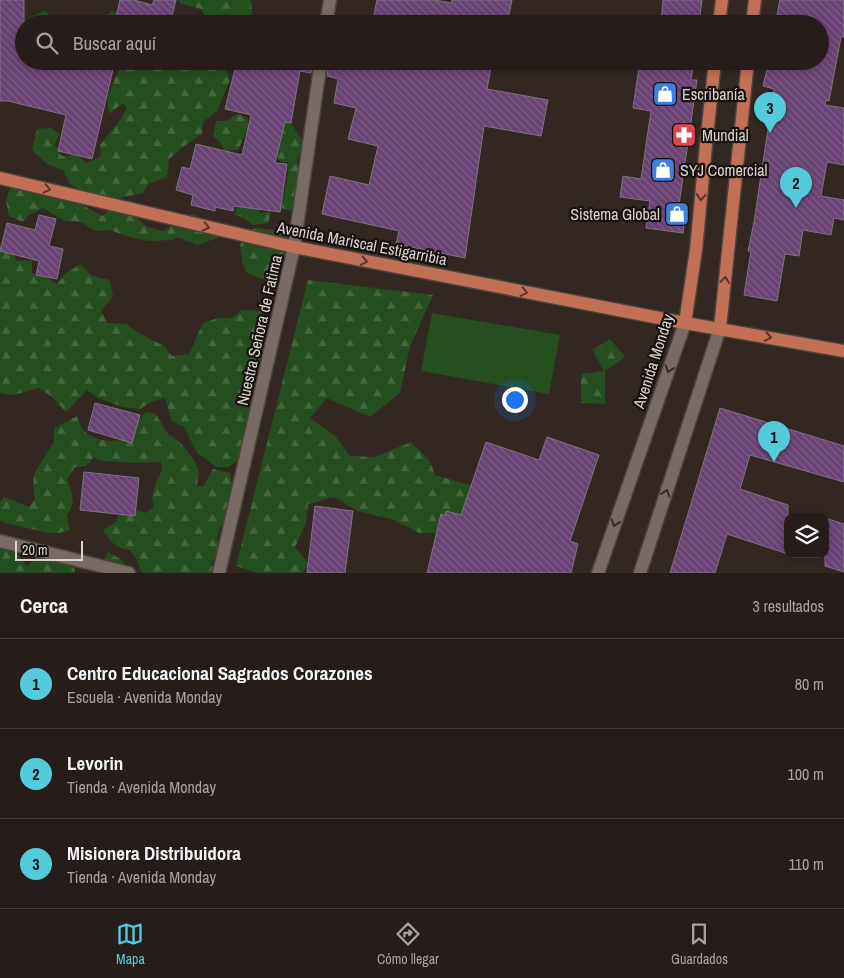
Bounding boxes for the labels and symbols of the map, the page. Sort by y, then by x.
shop icon: Escribanía [652,81,678,107]
place label: Escribanía [682,83,745,105]
pin: 3 [754,92,786,133]
pharmacy icon: Mundial [671,122,697,148]
place label: Mundial [702,124,749,146]
shop icon: SYJ Comercial [650,157,676,183]
place label: SYJ Comercial [680,159,768,181]
pin: 2 [780,167,812,208]
one-way arrow [43,183,52,194]
one-way arrow [695,193,706,201]
shop icon: Sistema Global [664,201,690,227]
place label: Sistema Global [570,203,660,225]
street label: Avenida Mariscal Estigarribia [274,216,450,270]
one-way arrow [201,221,210,232]
street label: Nuestra Señora de Fatima [231,252,287,407]
one-way arrow [360,255,369,266]
one-way arrow [719,276,730,284]
one-way arrow [519,286,528,297]
street label: Avenida Monday [627,310,679,412]
one-way arrow [764,331,772,342]
one-way arrow [665,364,675,373]
your location [502,387,528,413]
pin: 1 [758,421,790,462]
one-way arrow [660,490,670,498]
one-way arrow [611,518,621,526]
scale bar [15,538,82,561]

